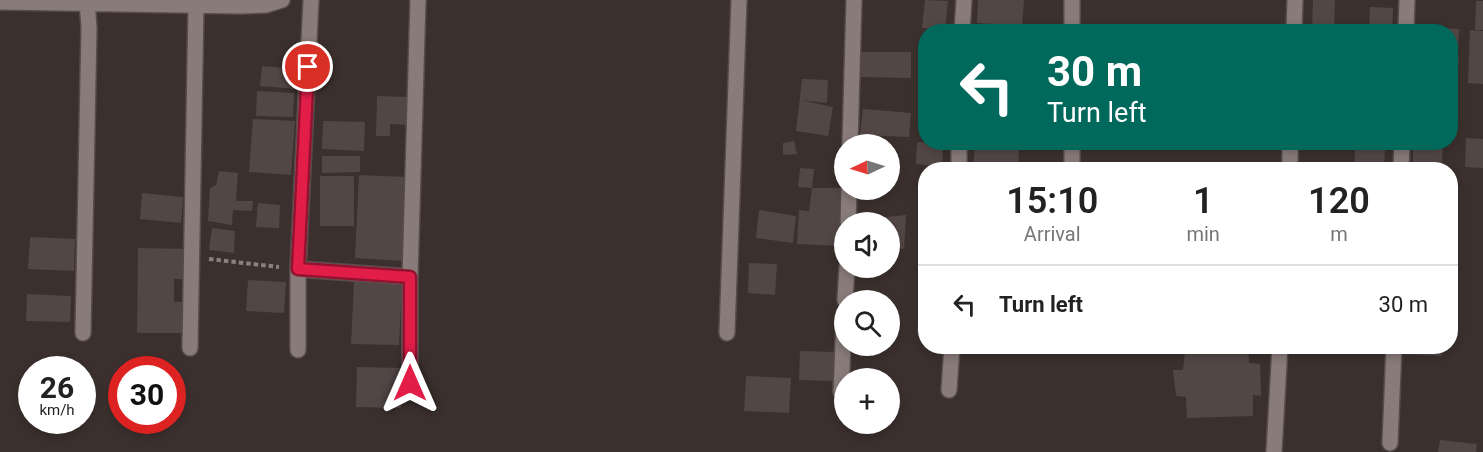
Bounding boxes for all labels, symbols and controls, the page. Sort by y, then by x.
pin [282,41,333,92]
text: 30 m [1047,47,1142,96]
icon: left [948,48,1026,126]
icon: arrive [291,50,324,83]
text: Turn left [1047,97,1147,129]
north arrow [834,134,900,200]
map controls [834,134,900,434]
text: 15:10 [1006,180,1098,222]
text: 1 [1193,180,1213,222]
text: 120 [1308,180,1370,222]
button: sound [834,212,900,278]
text: Arrival [1024,222,1081,246]
text: min [1186,222,1220,246]
text: m [1330,222,1348,246]
icon: left [948,288,981,321]
button: search [834,290,900,356]
text: Turn left [999,292,1083,317]
text: 30 m [1379,292,1428,317]
position arrow [378,351,442,415]
speed limit sign: 30 [108,356,186,434]
button: + [834,368,900,434]
text: 26 [40,370,74,405]
text: km/h [39,401,75,419]

